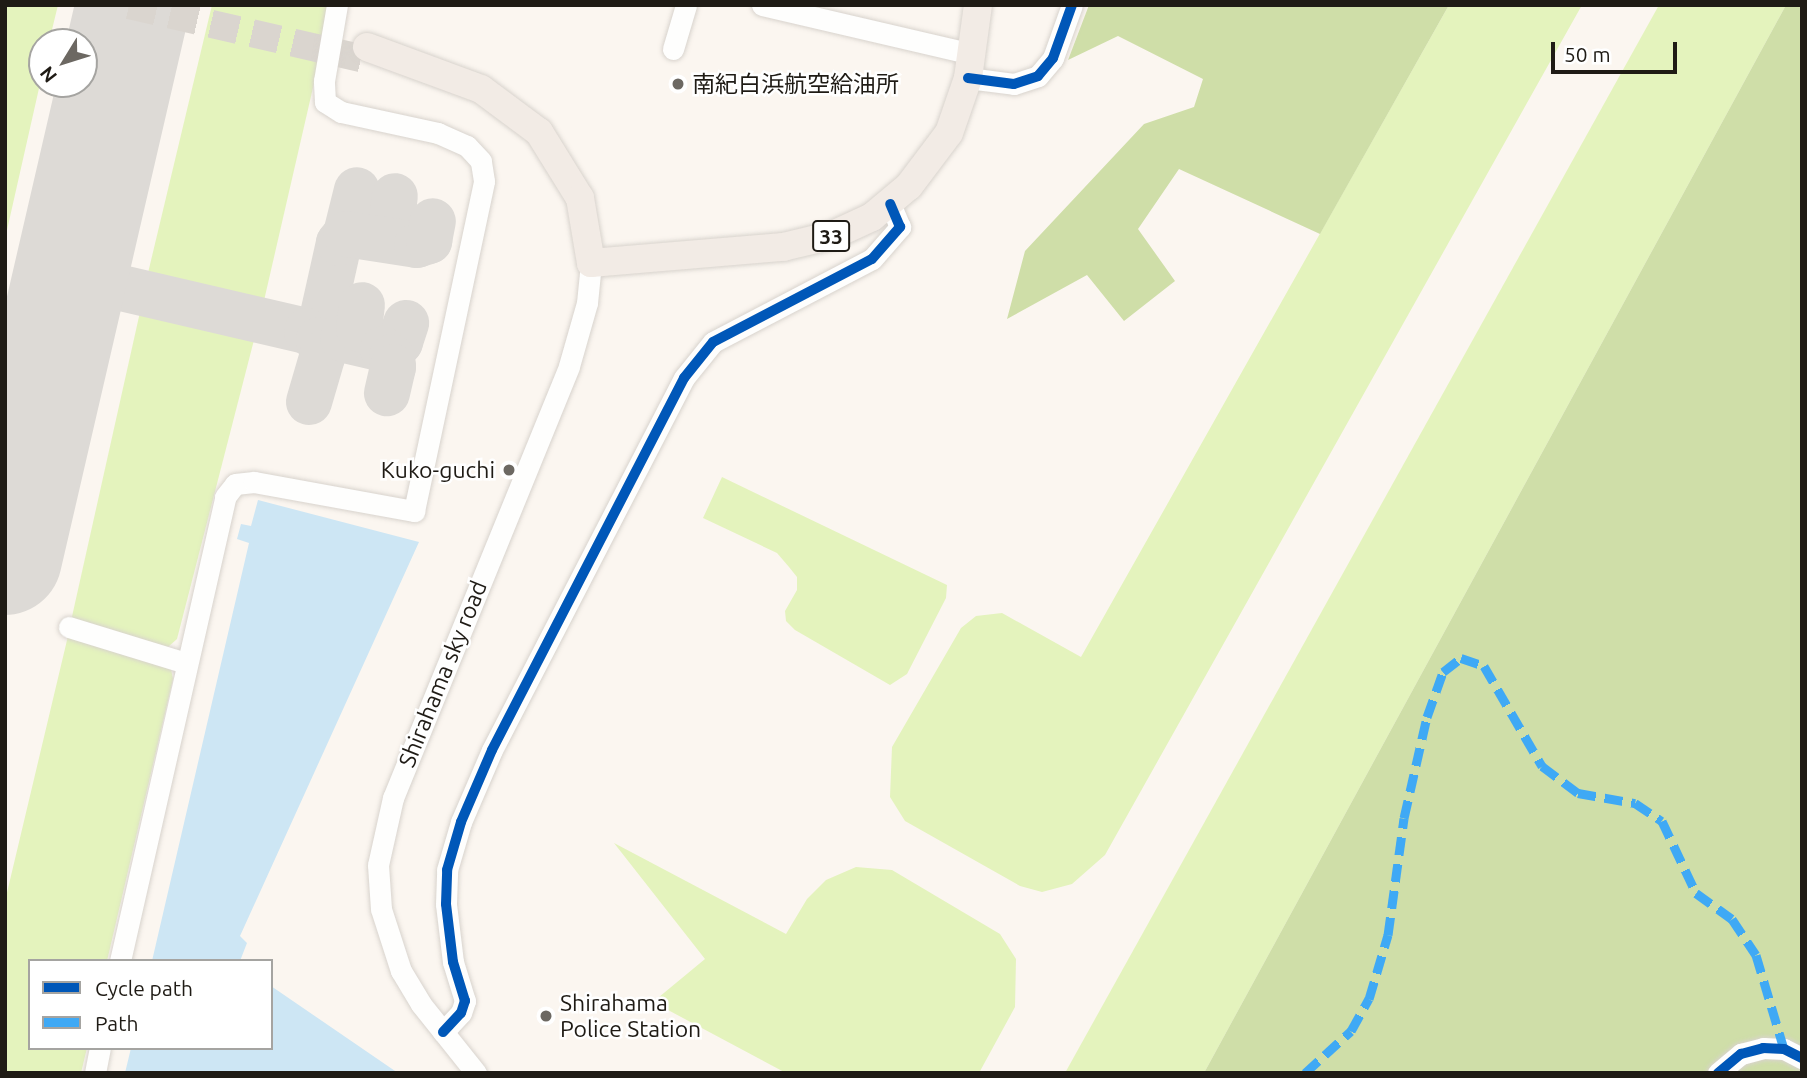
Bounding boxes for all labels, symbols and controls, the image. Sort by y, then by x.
north arrow [28,28,98,98]
scale bar [1555,28,1681,72]
text: 50 m [1564,42,1611,66]
text: N [35,62,61,87]
place label: 南紀白浜航空給油所 [692,70,899,98]
marker: 南紀白浜航空給油所 [670,76,686,92]
road number: 33 [812,218,850,254]
place label: Kuko-guchi [381,456,495,484]
marker: Kuko-guchi [501,462,517,478]
street label: Shirahama sky road [393,577,493,771]
legend [28,959,273,1050]
text: Cycle path [95,976,193,1000]
place label: Shirahama Police Station [560,989,701,1043]
marker: Shirahama Police Station [538,1008,554,1024]
text: Path [95,1011,138,1035]

